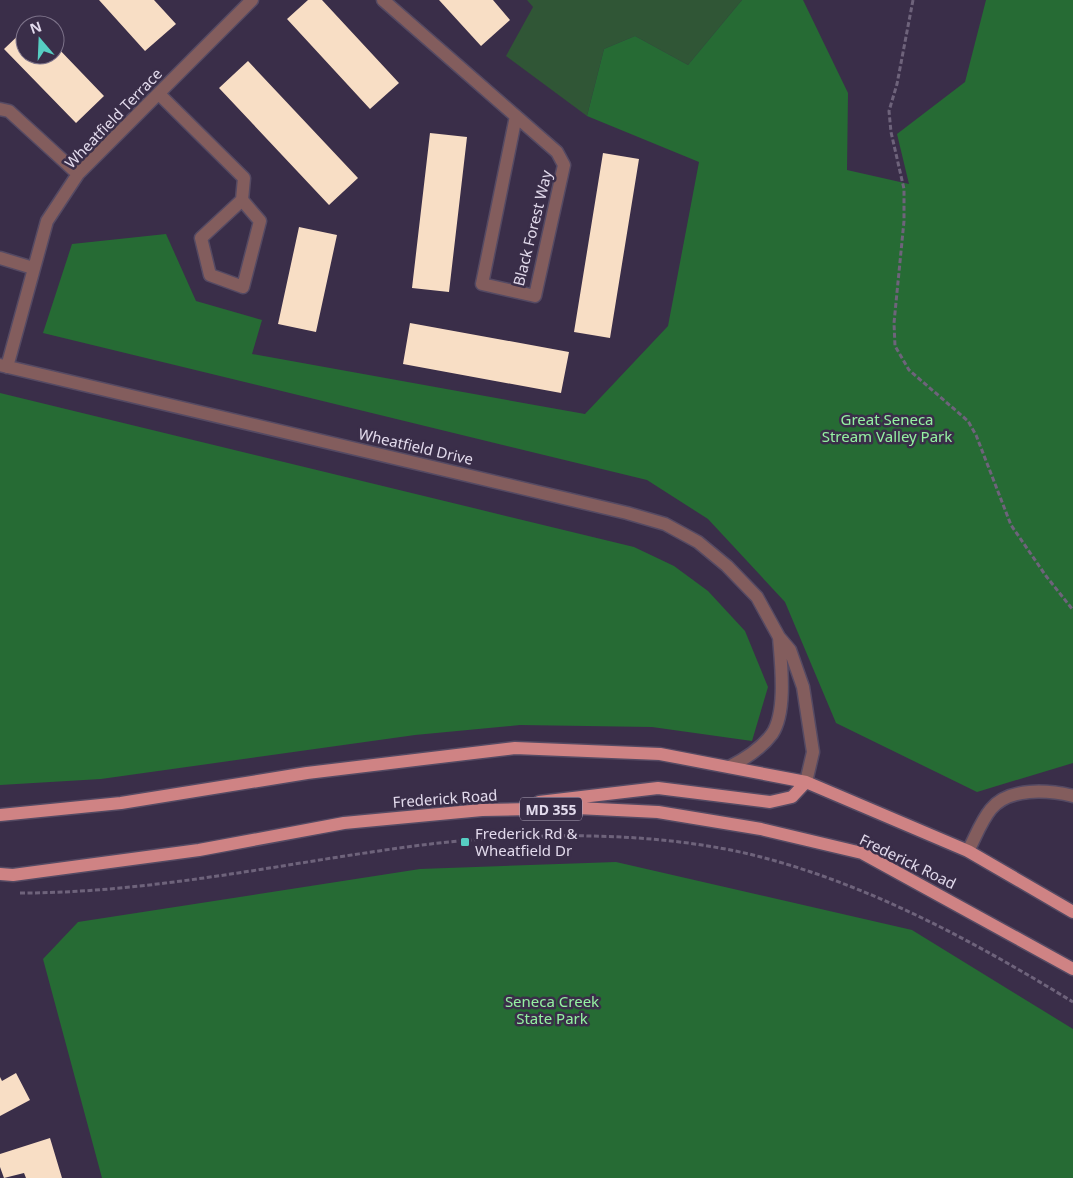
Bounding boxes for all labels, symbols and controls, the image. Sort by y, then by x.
north arrow [15,15,65,65]
text: N [27,16,44,38]
street label: Wheatfield Terrace [60,64,166,172]
street label: Black Forest Way [508,168,556,288]
park label: Great Seneca Stream Valley Park [822,409,952,446]
street label: Wheatfield Drive [357,423,475,469]
street label: Frederick Road [392,784,498,812]
road number: MD 355 [520,798,582,821]
place label: Frederick Rd & Wheatfield Dr [475,823,577,860]
street label: Frederick Road [856,829,960,893]
marker: Frederick Rd & Wheatfield Dr [459,836,471,848]
park label: Seneca Creek State Park [505,991,599,1028]

